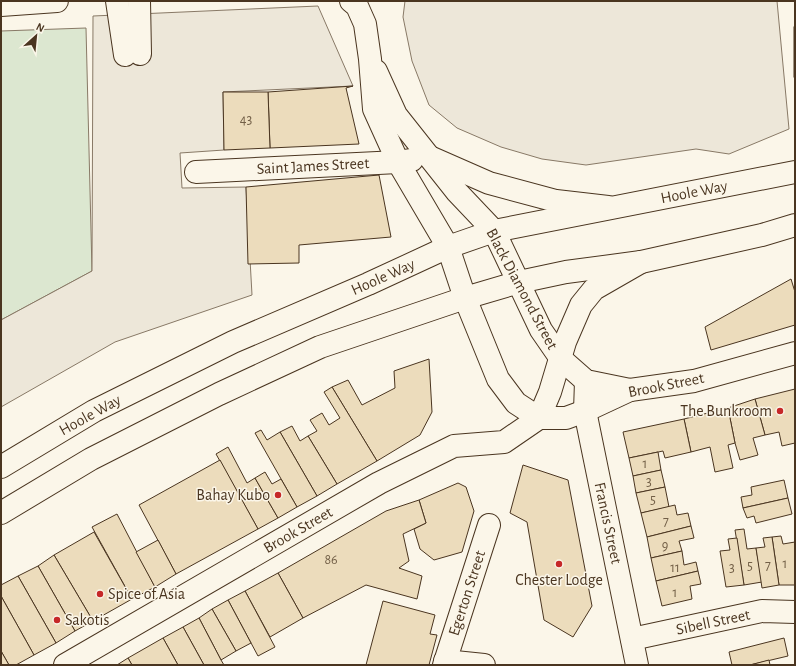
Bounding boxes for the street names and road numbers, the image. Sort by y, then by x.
street label: Saint James Street [256,155,370,177]
street label: Hoole Way [659,178,729,207]
street label: Black Diamond Street [483,226,561,352]
street label: Hoole Way [349,256,418,299]
street label: Brook Street [627,370,705,400]
street label: Hoole Way [56,392,124,439]
street label: Francis Street [592,481,624,565]
street label: Brook Street [261,504,335,556]
street label: Egerton Street [446,548,488,638]
street label: Sibell Street [675,606,751,638]

